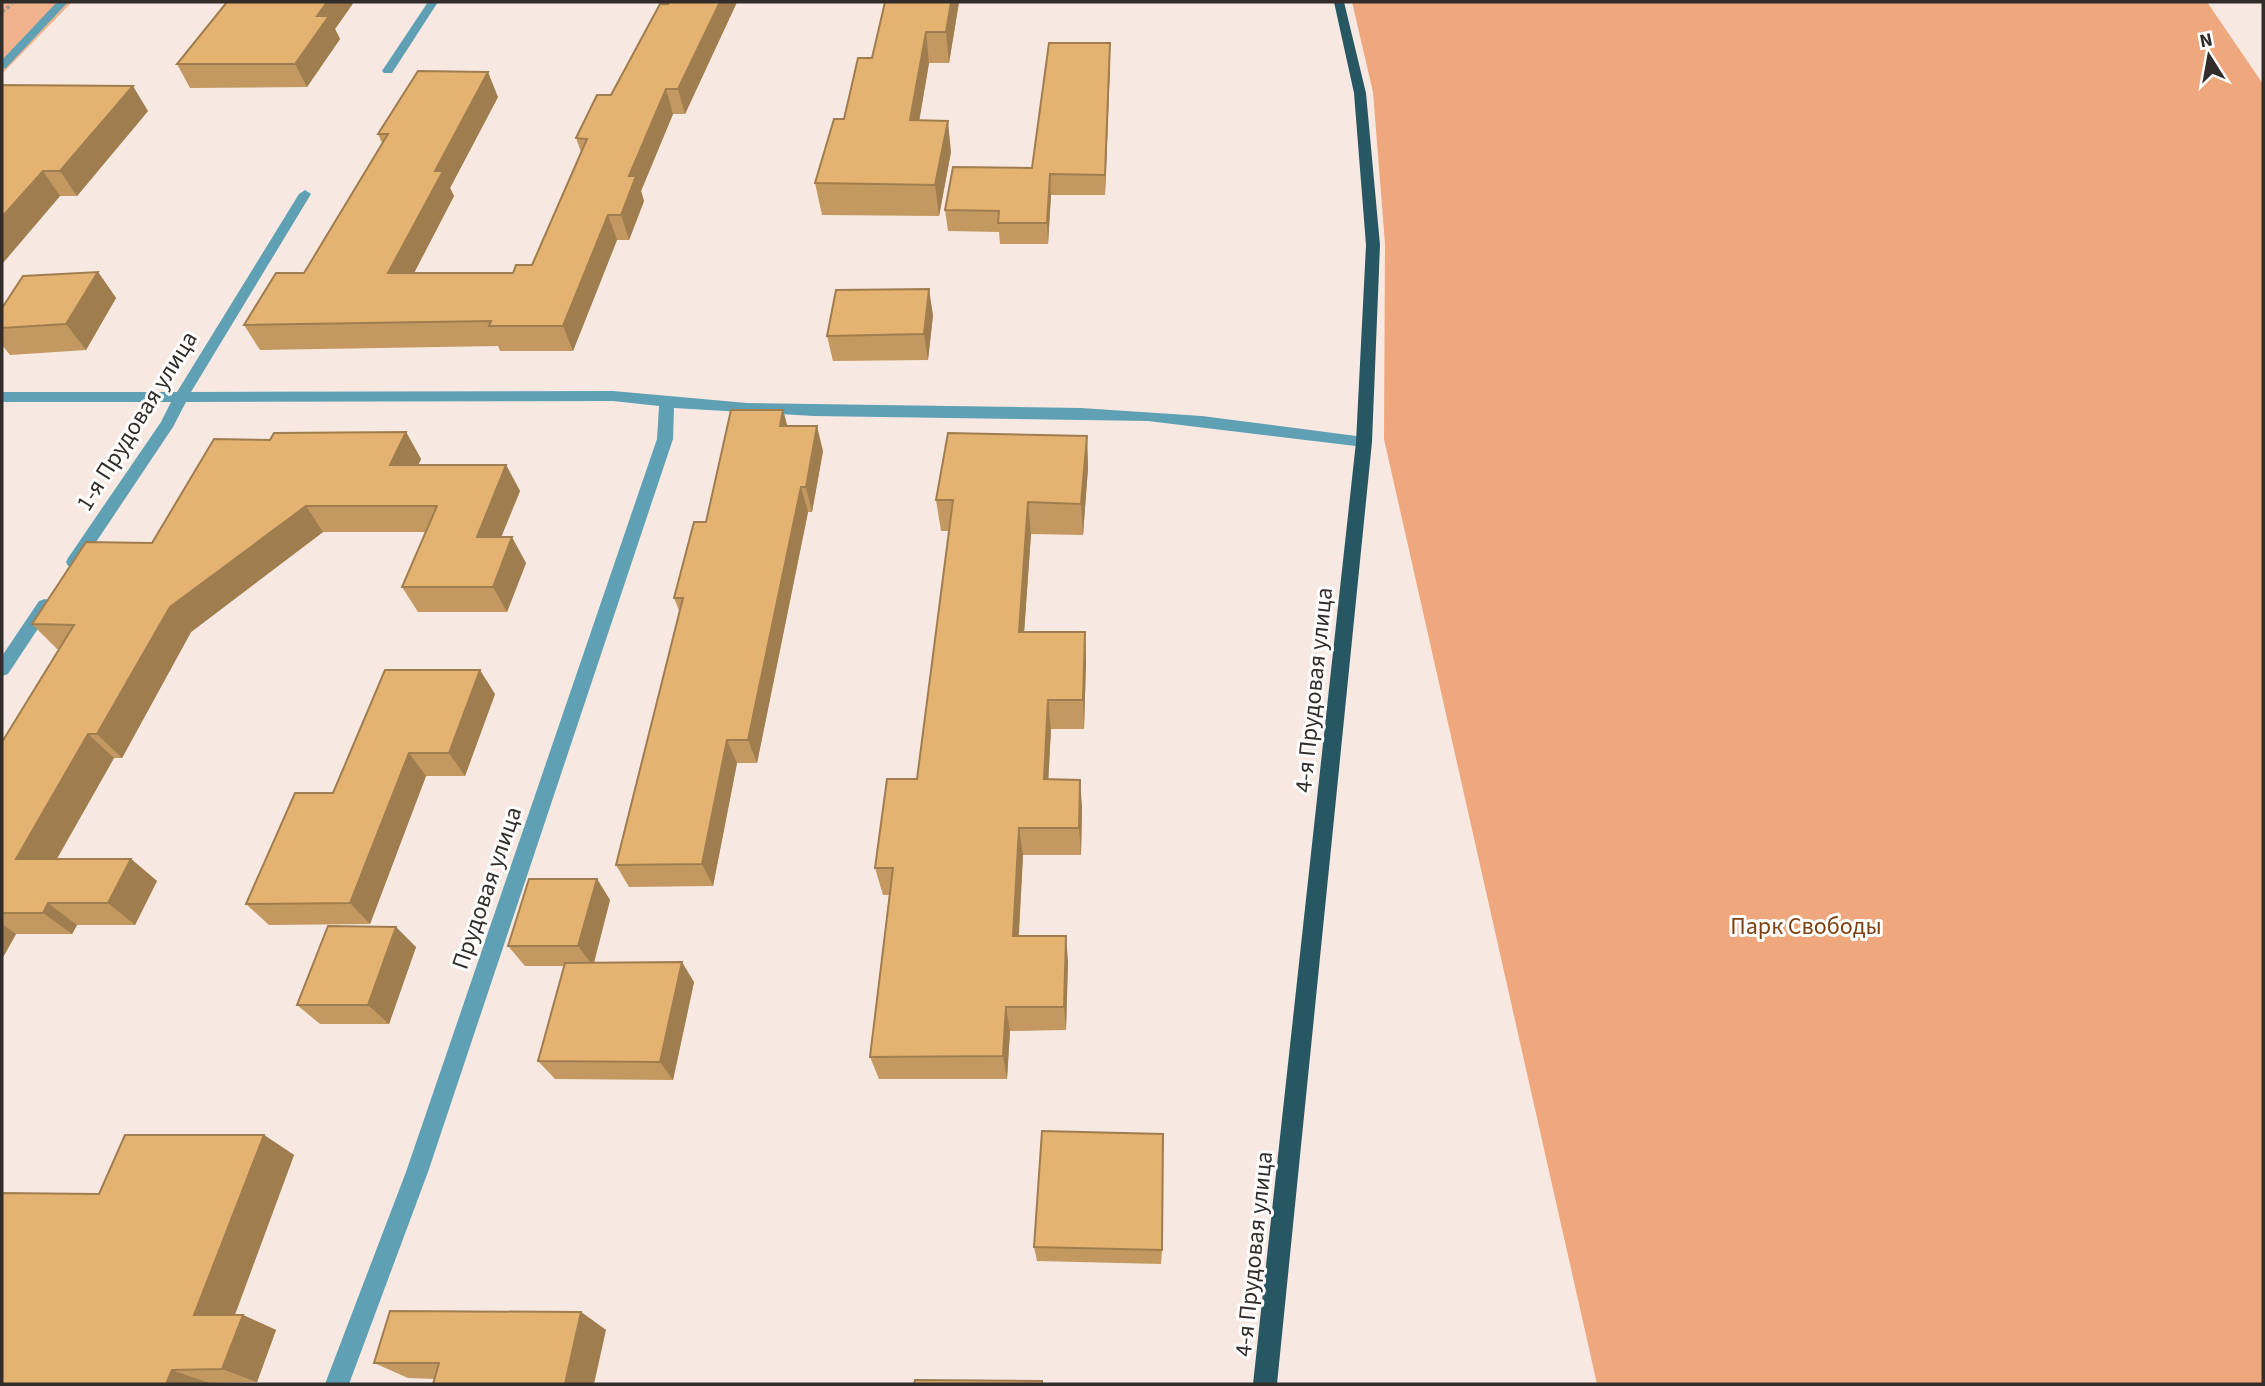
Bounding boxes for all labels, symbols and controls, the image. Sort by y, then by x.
north arrow [2174,21,2244,91]
text: N [2197,26,2215,55]
street label: 1-я Прудовая улица [68,324,206,518]
street label: 4-я Прудовая улица [1286,586,1342,794]
street label: Прудовая улица [443,802,531,974]
park label: Парк Свободы [1730,909,1882,944]
street label: 4-я Прудовая улица [1226,1150,1282,1358]

